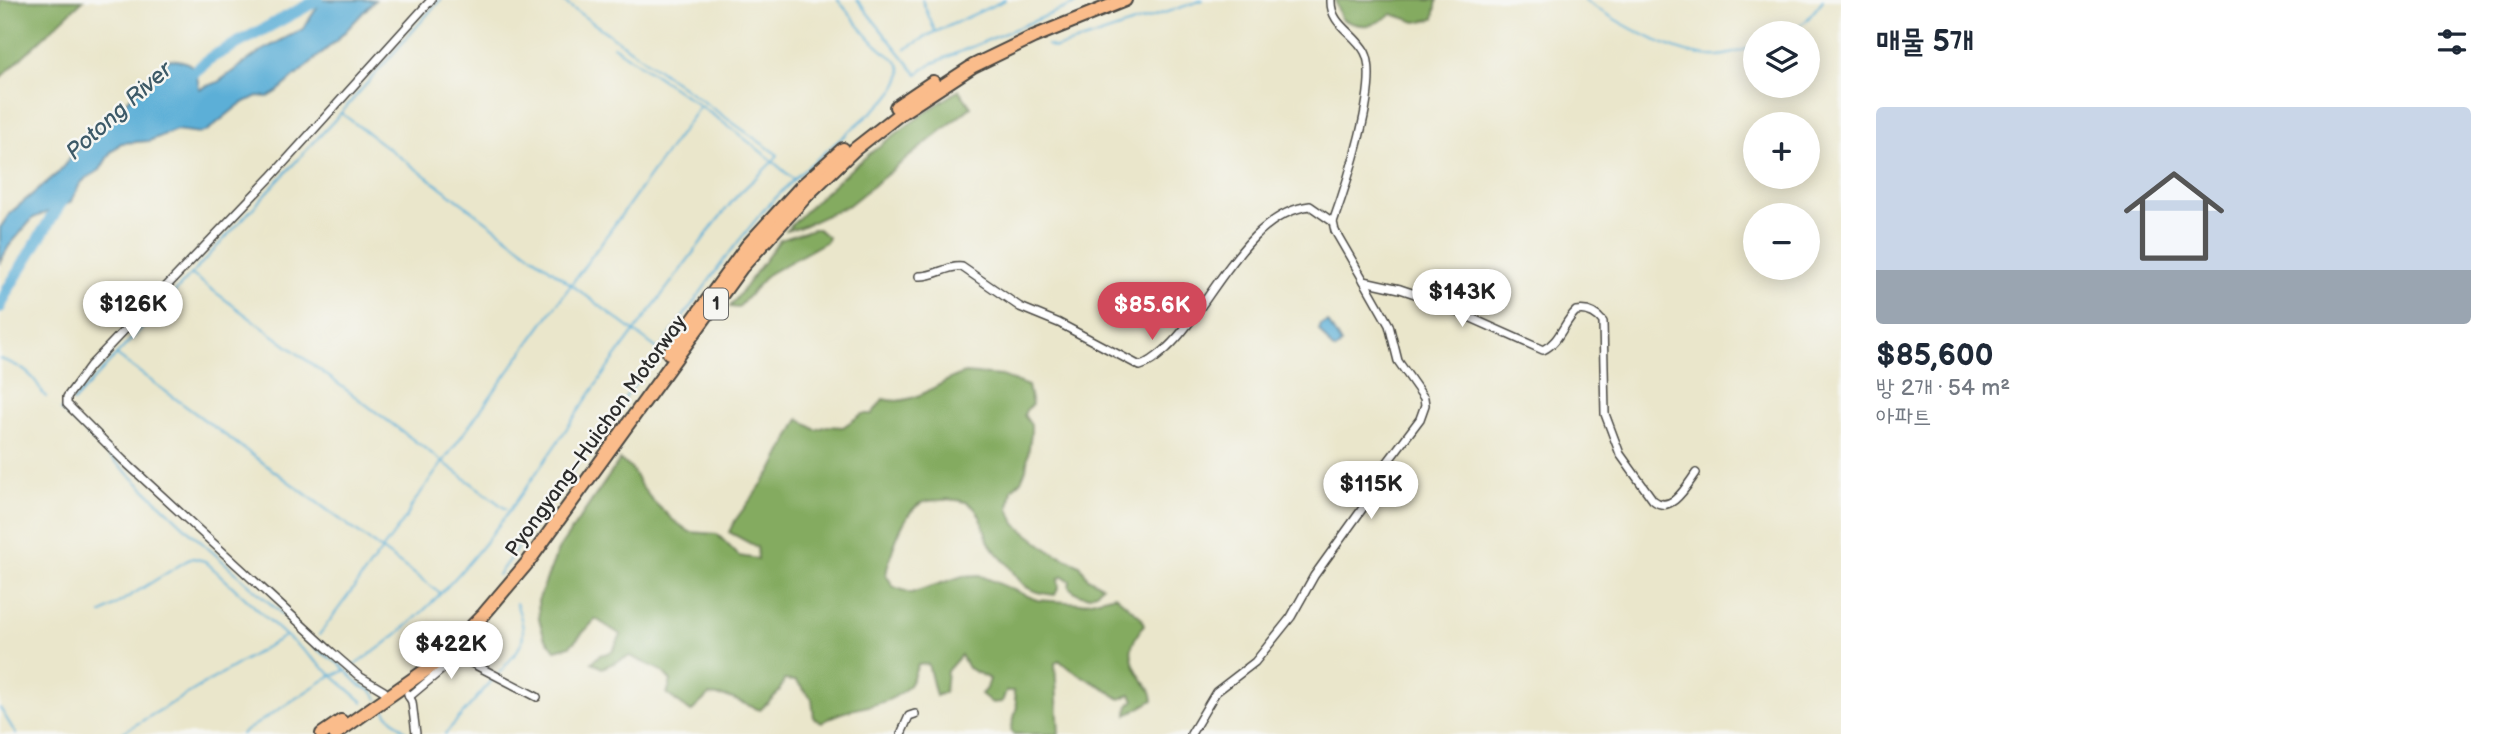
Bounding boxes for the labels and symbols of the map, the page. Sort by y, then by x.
water label: Potong River [60,55,179,166]
pin: $143K [1413,270,1511,329]
pin: $126K [84,282,182,341]
pin: $85.6K [1095,282,1209,342]
road number: 1 [704,288,728,320]
street label: Pyongyang–Huichon Motorway [500,310,692,562]
pin: $115K [1322,462,1420,521]
pin: $422K [402,622,500,681]

